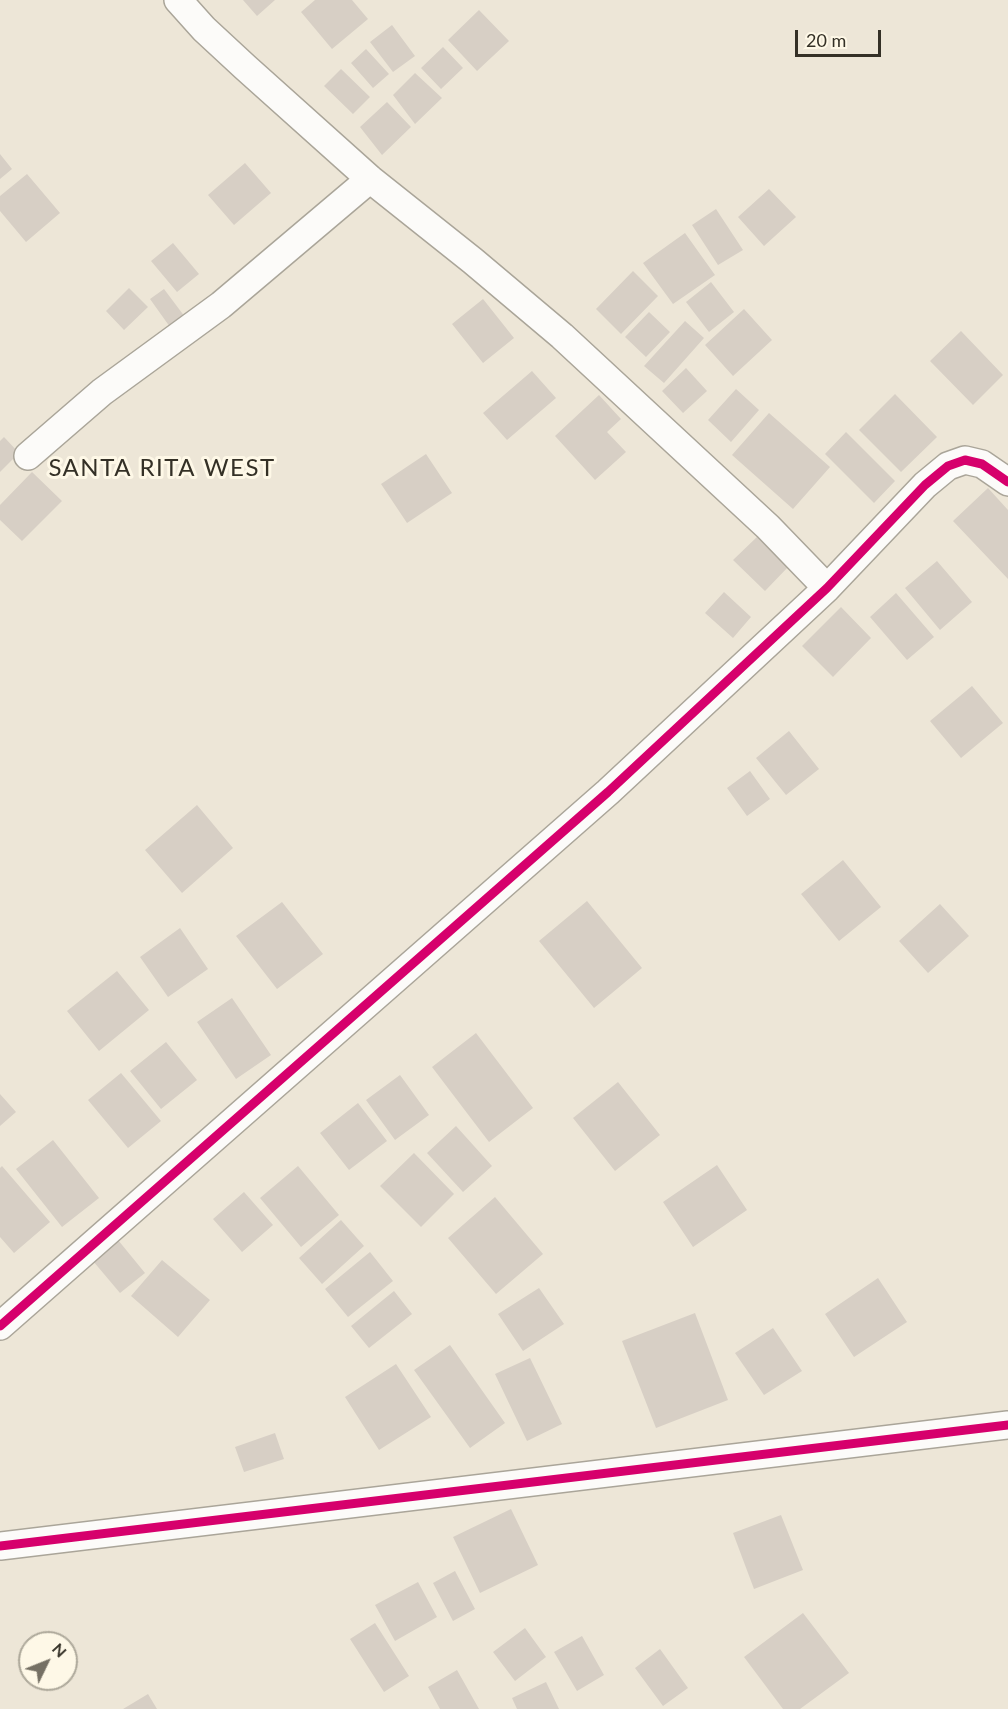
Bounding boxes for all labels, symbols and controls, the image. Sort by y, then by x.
scale bar [798,18,884,56]
text: 20 m [806,29,846,51]
district label: SANTA RITA WEST [48,454,276,482]
north arrow [18,1631,78,1691]
text: N [49,1639,71,1661]

